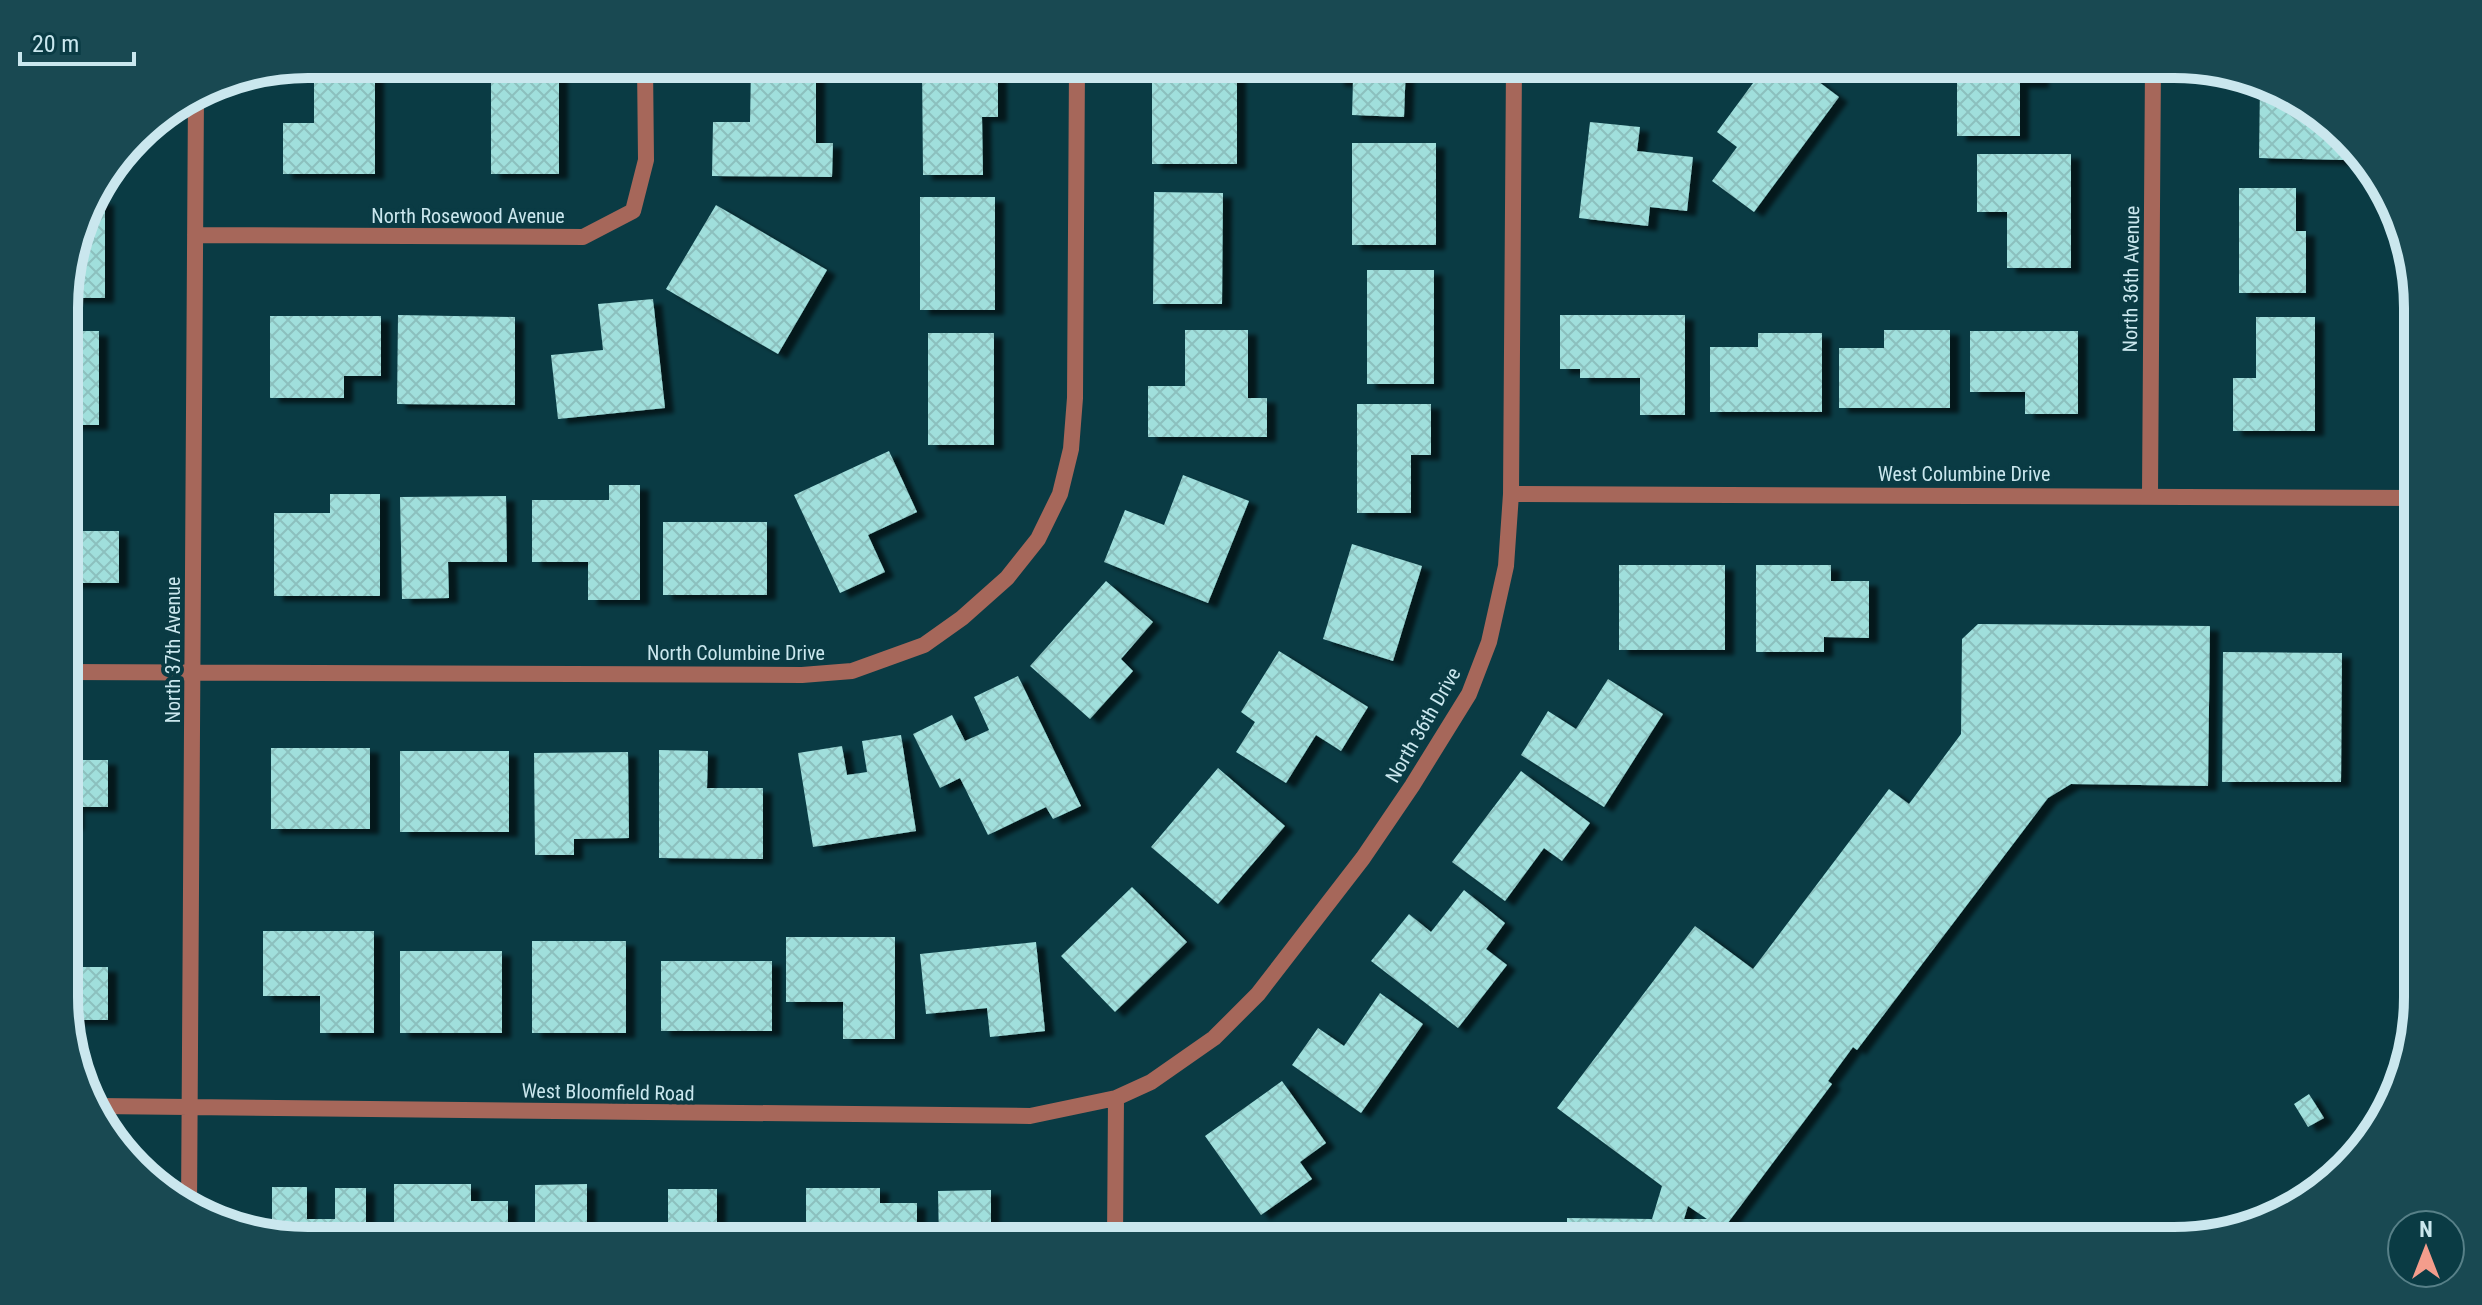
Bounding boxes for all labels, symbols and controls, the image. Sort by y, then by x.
scale bar [20,16,134,66]
text: 20 m [32,30,79,58]
street label: North Rosewood Avenue [371,204,565,228]
street label: North 36th Avenue [2118,205,2144,353]
street label: West Columbine Drive [1878,462,2050,486]
street label: North 37th Avenue [161,577,185,723]
street label: North Columbine Drive [647,641,825,665]
street label: North 36th Drive [1380,663,1466,787]
street label: West Bloomfield Road [521,1078,695,1106]
north arrow [2386,1209,2466,1289]
text: N [2419,1217,2433,1242]

